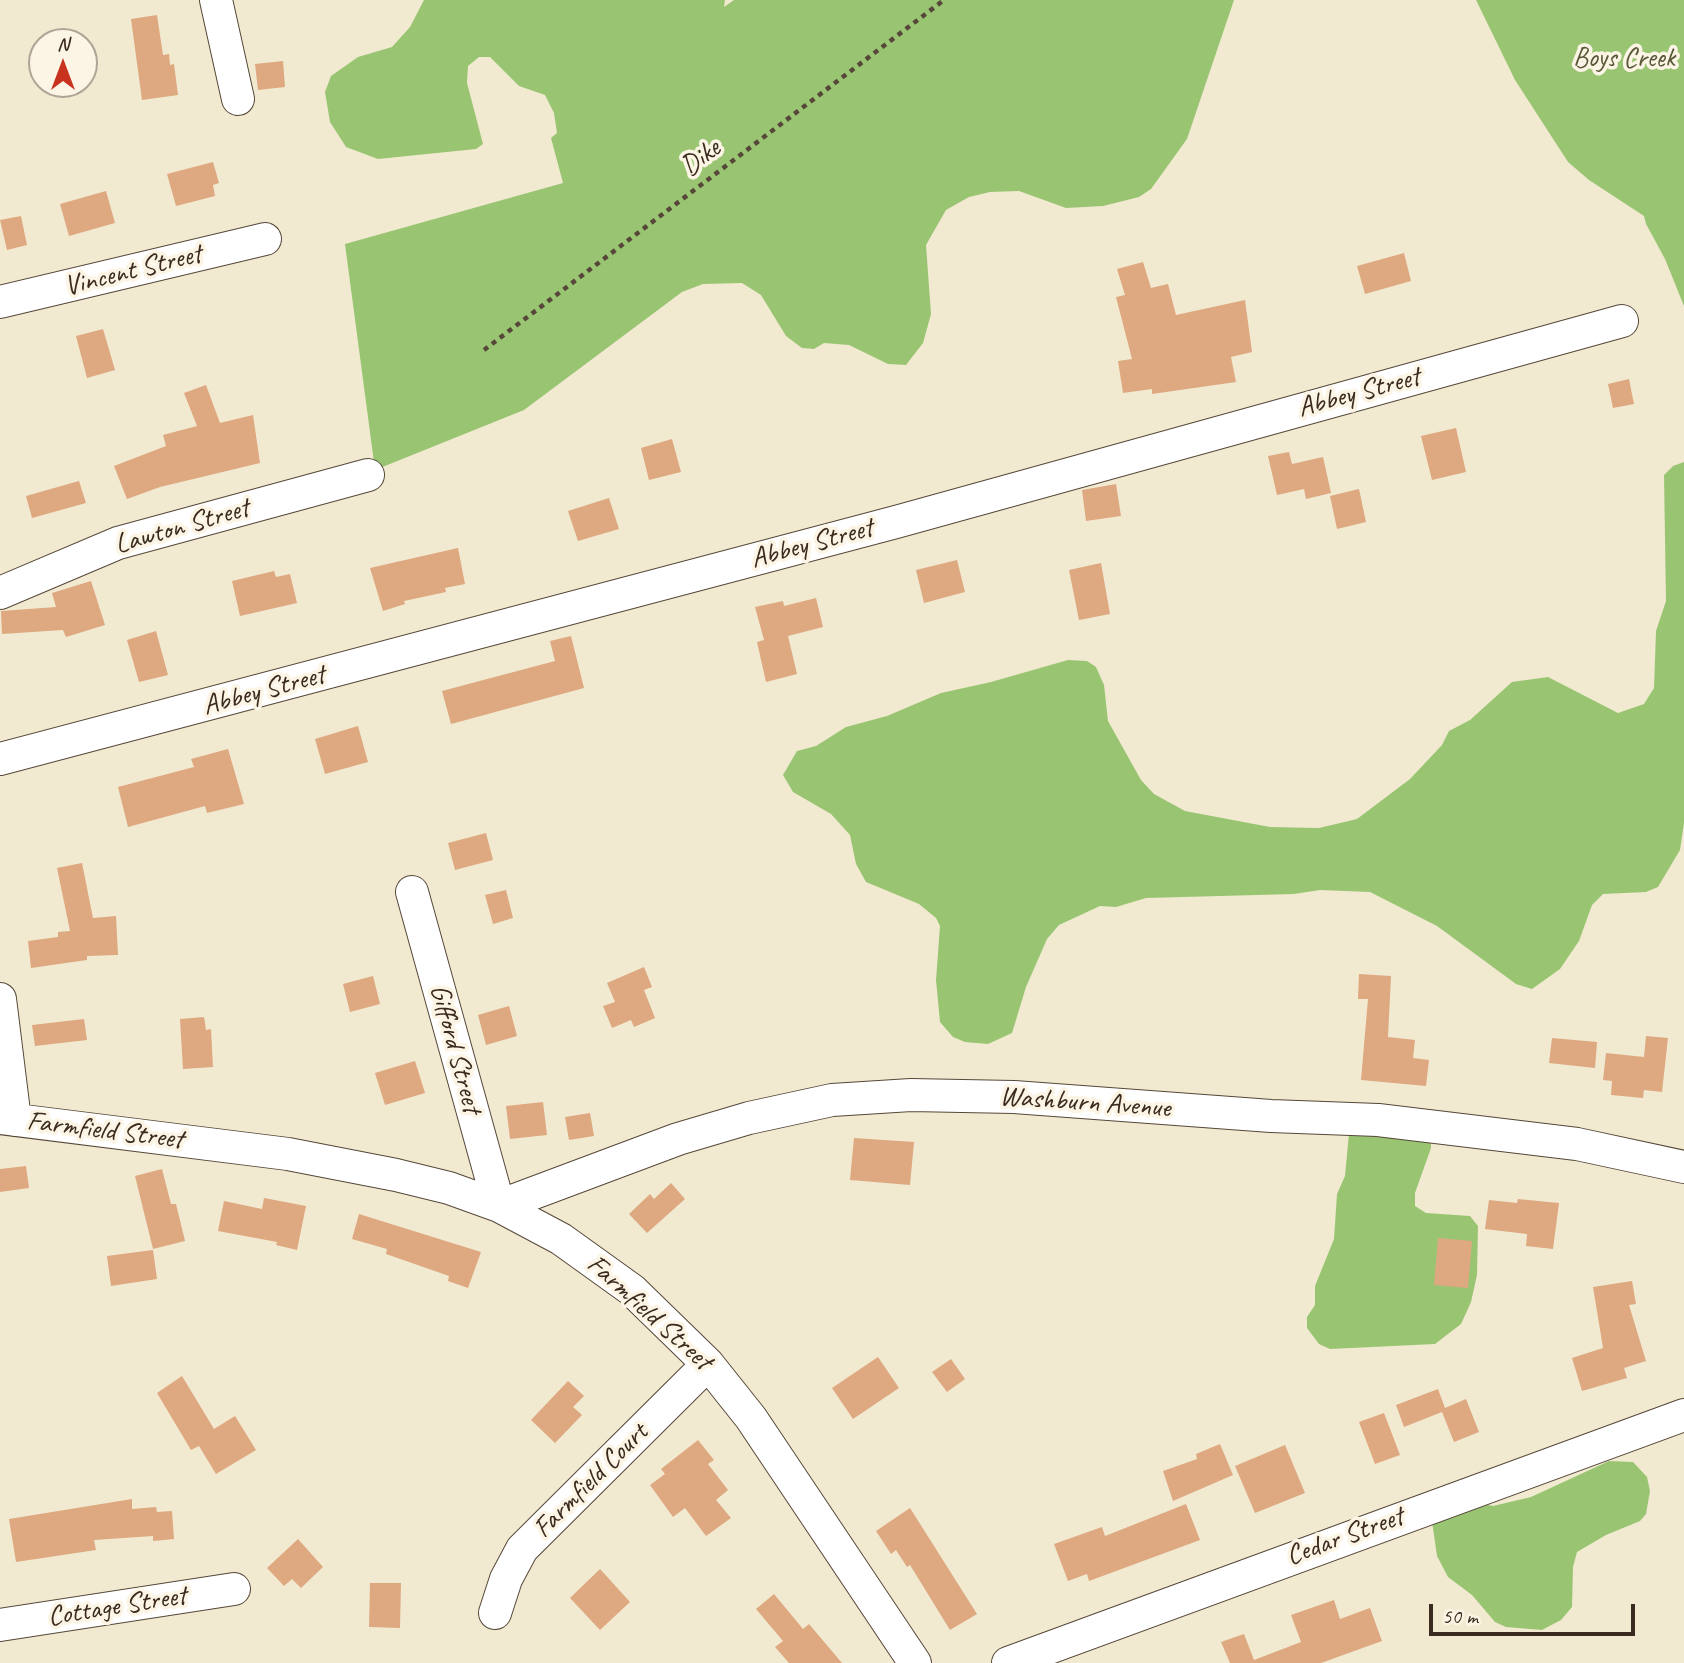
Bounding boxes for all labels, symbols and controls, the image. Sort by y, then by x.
north arrow [28,28,98,98]
text: N [57,32,69,56]
park label: Boys Creek [1573,42,1675,76]
street label: Dike [674,132,728,184]
street label: Vincent Street [61,238,205,304]
street label: Abbey Street [1294,361,1424,425]
street label: Lawton Street [111,492,253,562]
street label: Abbey Street [747,512,877,576]
street label: Abbey Street [199,659,329,723]
street label: Gifford Street [422,981,488,1117]
street label: Washburn Avenue [999,1080,1171,1126]
street label: Farmfield Street [25,1105,185,1157]
street label: Farmfield Street [580,1248,718,1378]
street label: Farmfield Court [527,1417,655,1545]
street label: Cedar Street [1282,1500,1408,1574]
street label: Cottage Street [45,1579,189,1635]
scale bar [1432,1590,1638,1634]
text: 50 m [1442,1603,1478,1629]

